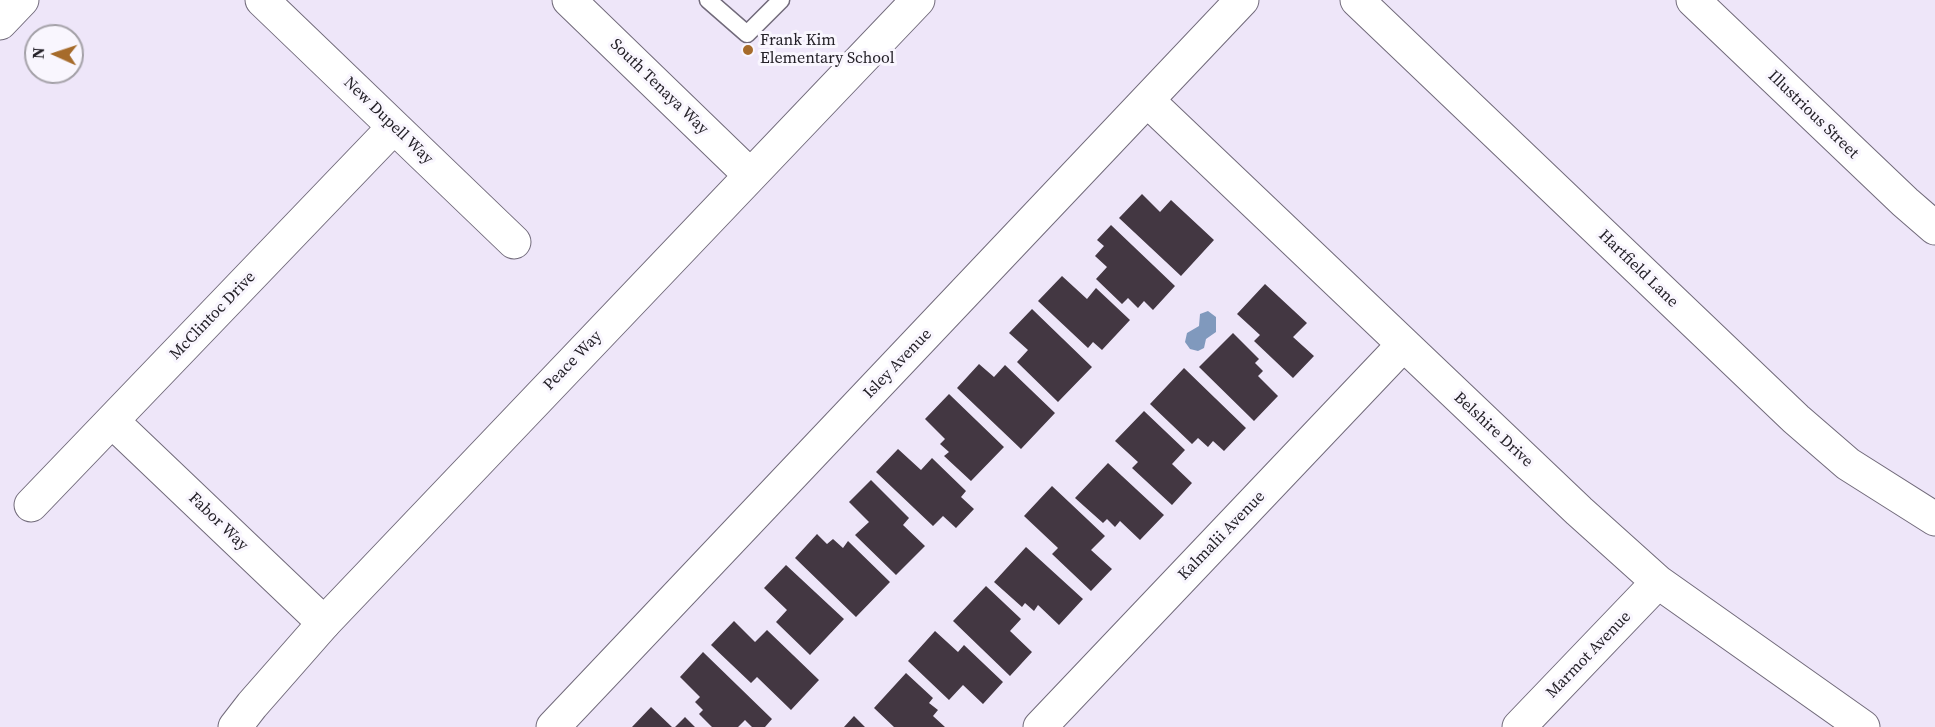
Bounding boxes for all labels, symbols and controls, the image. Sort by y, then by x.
north arrow [24,24,84,84]
place label: Frank Kim Elementary School [760,31,894,69]
street label: South Tenaya Way [606,35,712,139]
marker: Frank Kim Elementary School [741,43,755,57]
text: N [27,47,49,60]
street label: Illustrious Street [1764,67,1862,163]
street label: New Dupell Way [339,73,437,169]
street label: Hartfield Lane [1594,226,1682,312]
street label: McClintoc Drive [166,268,260,364]
street label: Isley Avenue [860,325,936,403]
street label: Peace Way [540,327,606,395]
street label: Belshire Drive [1449,389,1537,471]
street label: Kalmalii Avenue [1175,487,1269,585]
street label: Fabor Way [184,489,252,555]
street label: Marmot Avenue [1543,608,1635,702]

